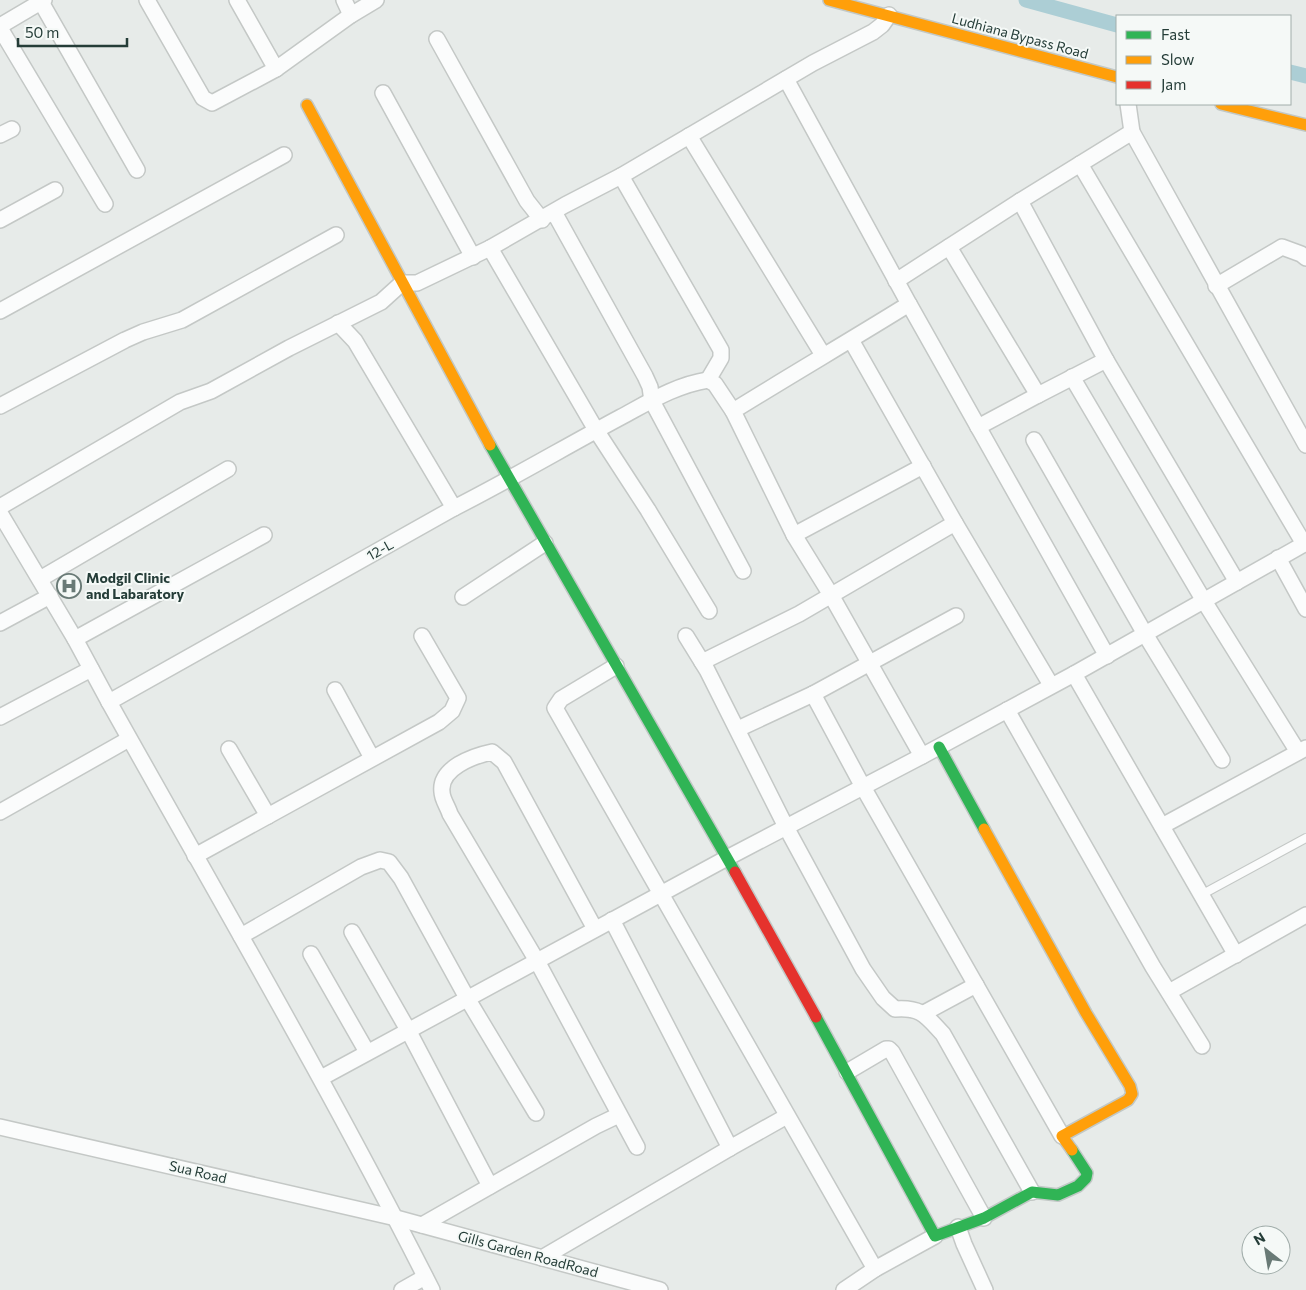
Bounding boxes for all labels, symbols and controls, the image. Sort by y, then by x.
street label: Ludhiana Bypass Road [950,9,1090,62]
scale bar [18,15,126,47]
legend [1116,15,1291,105]
text: 50 m [25,23,59,41]
text: Fast [1161,25,1190,43]
text: Slow [1161,50,1194,68]
text: Jam [1161,75,1186,93]
street label: 12-L [364,535,396,564]
place label: Modgil Clinic and Labaratory [86,569,185,602]
hospital icon: Modgil Clinic and Labaratory [56,573,82,599]
street label: Sua Road [168,1157,229,1186]
north arrow [1241,1225,1291,1275]
street label: Gills Garden RoadRoad [456,1227,600,1280]
text: N [1250,1228,1268,1248]

